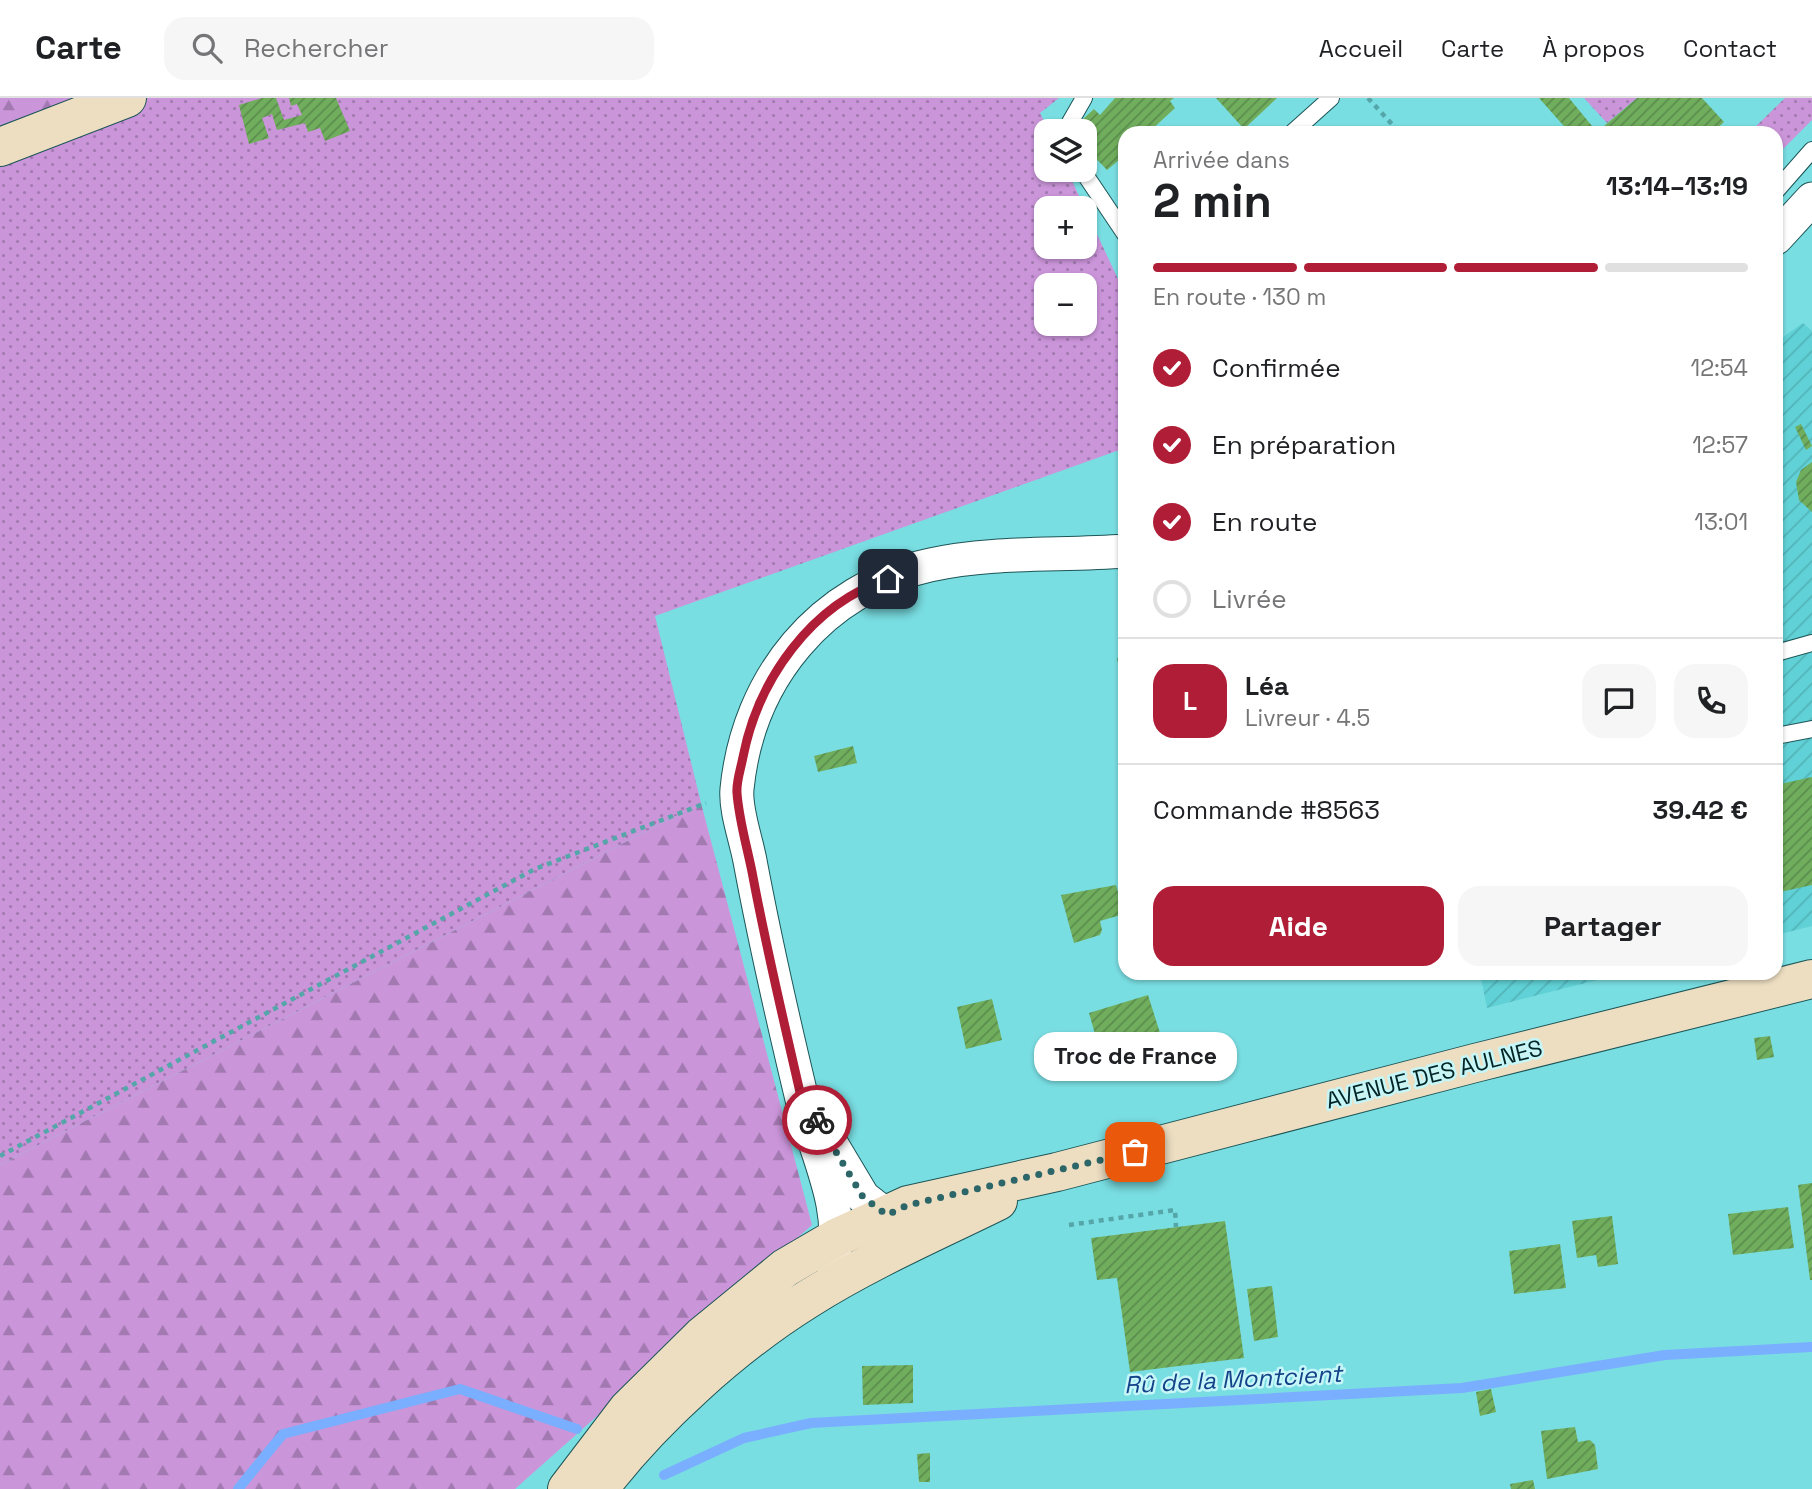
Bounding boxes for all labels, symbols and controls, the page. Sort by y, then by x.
search box [164,17,654,80]
text: Carte [35,27,122,69]
icon: search [188,29,226,67]
text: Rechercher [244,31,389,65]
text: Accueil [1319,33,1403,64]
text: Carte [1441,33,1504,64]
text: À propos [1542,33,1645,64]
text: Contact [1683,33,1777,64]
map controls [1034,119,1097,336]
button: layers [1034,119,1097,182]
text: Arrivée dans [1153,145,1290,175]
text: 13:14–13:19 [1606,169,1748,203]
text: 2 min [1153,172,1272,230]
button: + [1034,196,1097,259]
button: − [1034,273,1097,336]
text: En route · 130 m [1153,282,1326,312]
icon: check [1153,349,1191,387]
text: Confirmée [1212,351,1341,385]
text: 12:54 [1691,353,1748,383]
icon: check [1153,426,1191,464]
text: En préparation [1212,428,1396,462]
text: 12:57 [1692,430,1748,460]
icon: check [1153,503,1191,541]
text: En route [1212,505,1317,539]
text: 13:01 [1694,507,1748,537]
pin [858,549,918,609]
icon: home [869,560,907,598]
text: Livrée [1212,582,1287,616]
button: chat [1582,664,1656,738]
button: phone [1674,664,1748,738]
text: Léa [1245,669,1289,703]
text: L [1183,684,1197,718]
text: Livreur · 4.5 [1245,703,1370,733]
text: Commande #8563 [1153,793,1380,827]
text: 39.42 € [1652,793,1748,827]
button: Aide [1153,886,1444,966]
button: Partager [1458,886,1748,966]
callout: Troc de France [1034,1033,1236,1082]
street label: AVENUE DES AULNES [1323,1033,1545,1115]
text: Troc de France [1054,1041,1217,1071]
courier [782,1085,852,1155]
icon: bike [798,1101,836,1139]
pin [1105,1122,1165,1182]
icon: bag [1116,1133,1154,1171]
water label: Rû de la Montcient [1123,1358,1345,1400]

